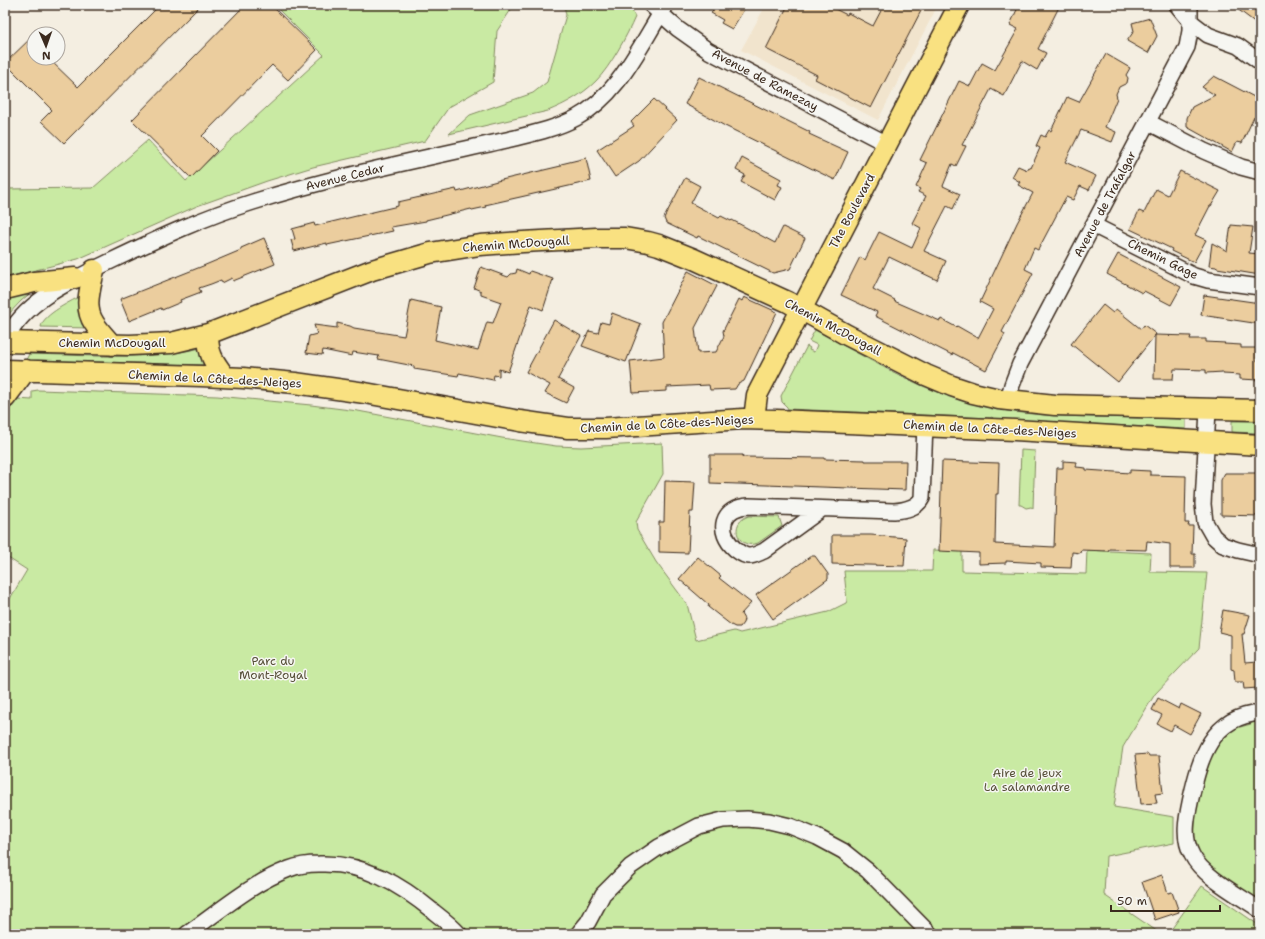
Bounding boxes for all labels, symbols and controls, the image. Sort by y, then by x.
north arrow [26,26,66,66]
street label: Avenue de Ramezay [709,45,821,115]
text: N [41,48,51,63]
street label: Avenue de Trafalgar [1070,148,1140,260]
street label: Avenue Cedar [304,159,386,195]
street label: The Boulevard [825,170,879,251]
street label: Chemin McDougall [462,232,570,256]
street label: Chemin Gage [1125,235,1201,283]
street label: Chemin McDougall [782,295,884,359]
street label: Chemin McDougall [58,335,166,351]
street label: Chemin de la Côte-des-Neiges [128,366,302,392]
street label: Chemin de la Côte-des-Neiges [580,411,754,437]
street label: Chemin de la Côte-des-Neiges [903,416,1077,442]
park label: Parc du Mont-Royal [239,653,307,683]
park label: Aire de jeux La salamandre [984,765,1070,795]
scale bar [1111,887,1220,913]
text: 50 m [1117,893,1147,909]

